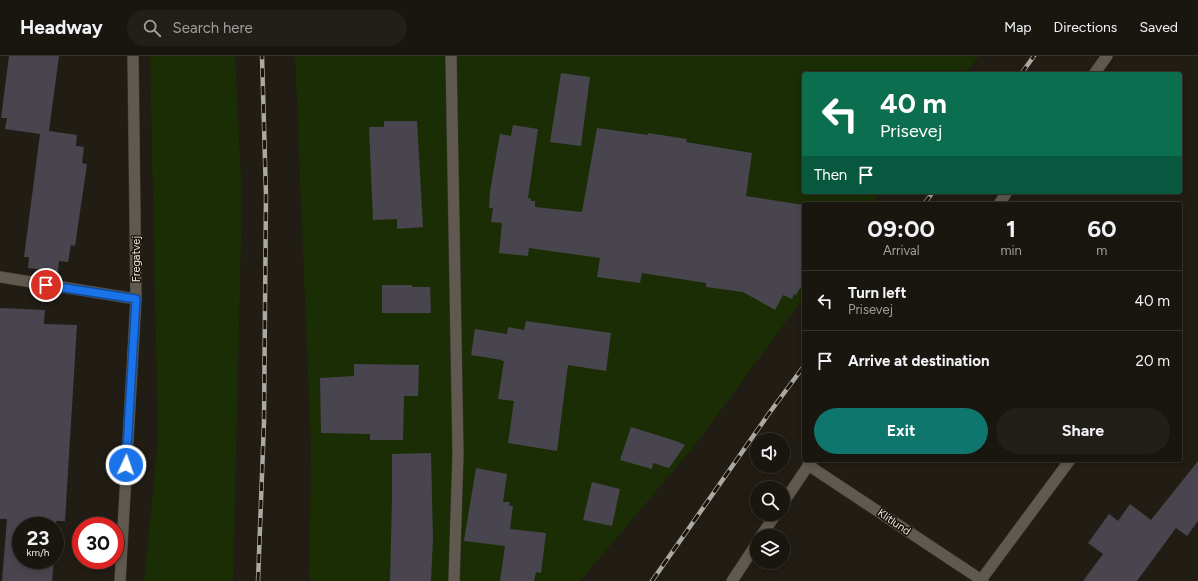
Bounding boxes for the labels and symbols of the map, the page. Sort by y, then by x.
street label: Fregatvej [130,236,143,282]
pin [29,268,63,302]
position arrow [105,444,147,486]
street label: Klitlund [875,506,913,538]
speed limit sign: 30 [72,517,124,569]

